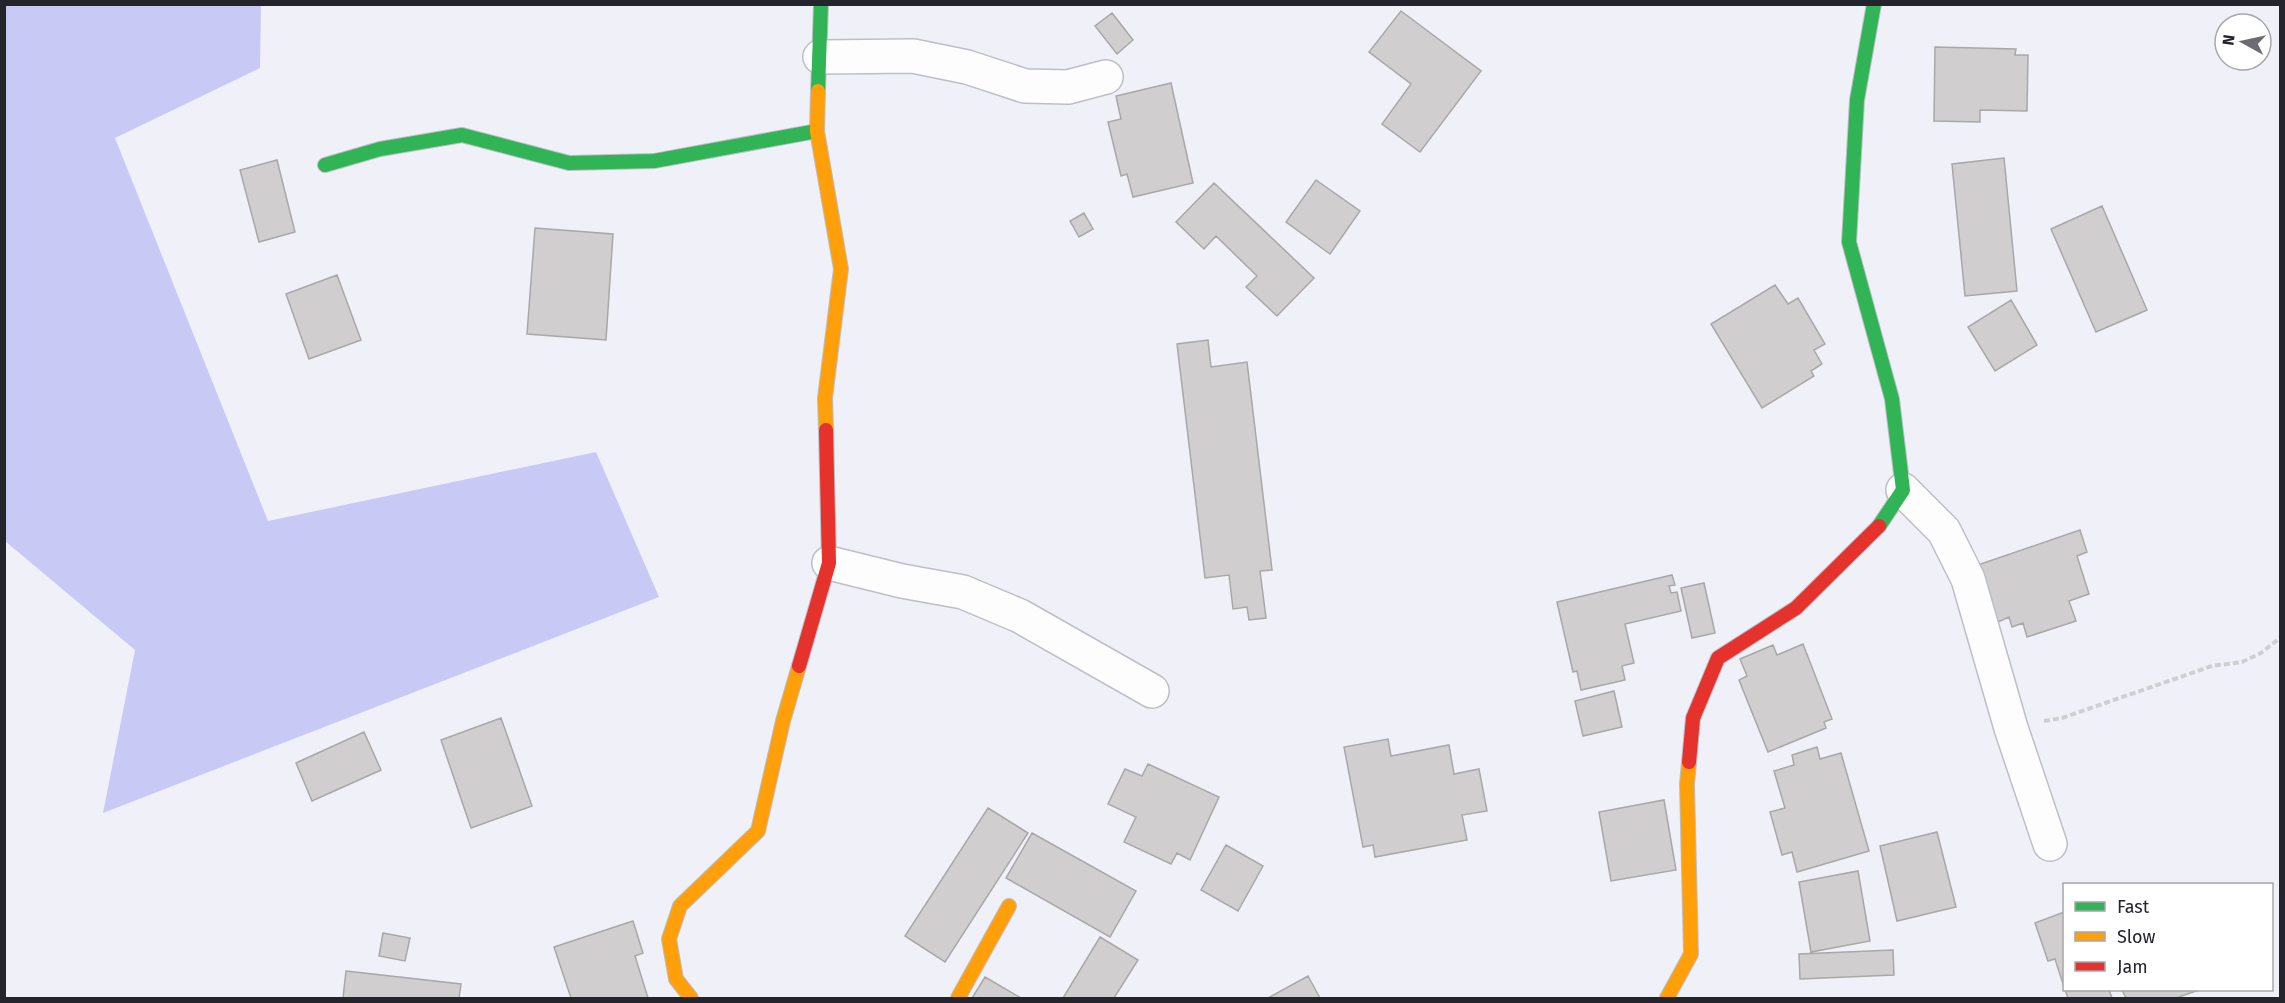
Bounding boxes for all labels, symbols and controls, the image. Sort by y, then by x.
north arrow [2213,12,2273,72]
text: N [2218,33,2239,47]
legend [2063,883,2273,991]
text: Fast [2117,896,2150,918]
text: Slow [2117,926,2156,948]
text: Jam [2117,956,2148,978]

